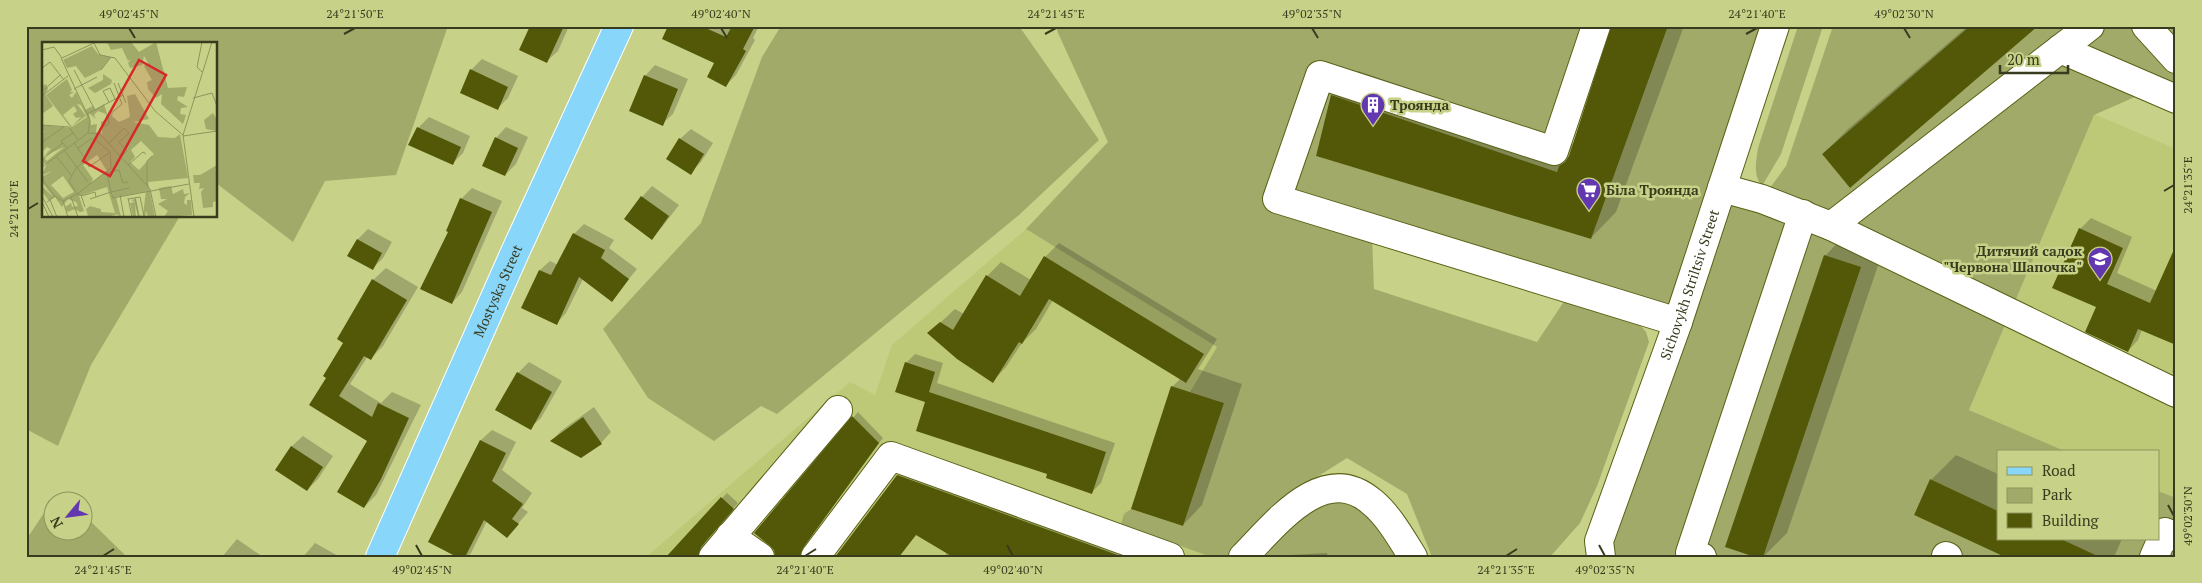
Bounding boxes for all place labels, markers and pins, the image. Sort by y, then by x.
building icon: Троянда [1360,92,1386,126]
place label: Троянда [1390,95,1450,114]
supermarket icon: Біла Троянда [1576,177,1602,211]
place label: Біла Троянда [1606,180,1699,199]
place label: Дитячий садок "Червона Шапочка" [1943,241,2083,276]
school or university icon: Дитячий садок "Червона Шапочка" [2087,246,2113,280]

